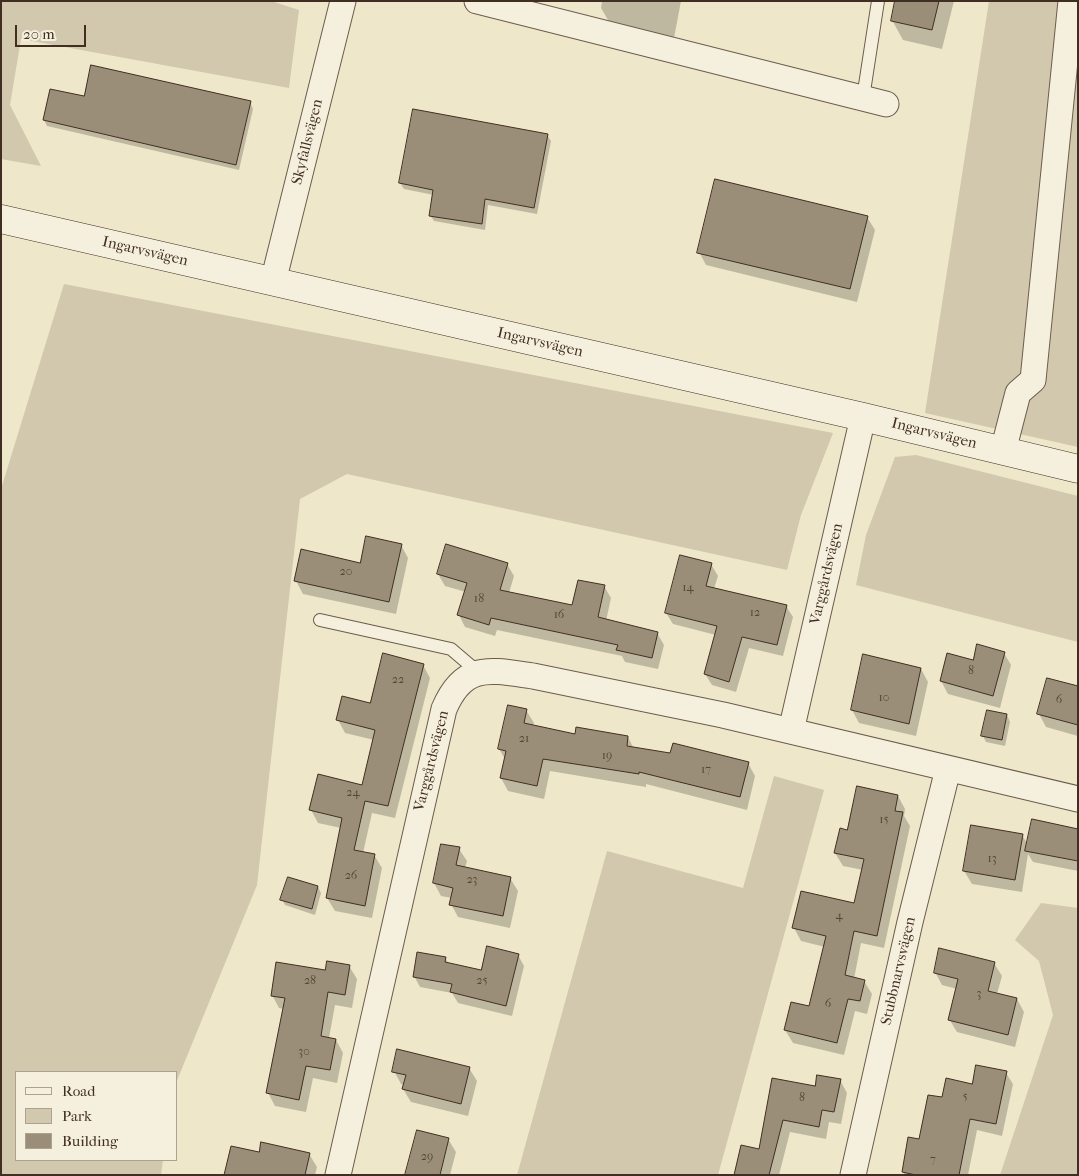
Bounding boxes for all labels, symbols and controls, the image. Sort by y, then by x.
scale bar [18,15,89,47]
text: 20 m [23,25,55,43]
street label: Skyfallsvägen [289,97,327,187]
street label: Ingarvsvägen [100,233,190,271]
street label: Ingarvsvägen [495,324,585,362]
street label: Ingarvsvägen [889,415,979,453]
street label: Varggårdsvägen [807,522,847,626]
house number: 20 [340,565,352,579]
house number: 14 [682,581,694,595]
house number: 18 [474,592,484,606]
house number: 12 [750,606,760,620]
house number: 16 [554,608,564,622]
house number: 8 [968,664,974,678]
house number: 22 [392,673,404,687]
house number: 10 [879,691,889,705]
house number: 6 [1056,693,1062,707]
street label: Varggårdsvägen [411,709,453,813]
house number: 21 [519,732,529,746]
house number: 19 [602,749,612,763]
house number: 17 [701,763,711,777]
house number: 24 [346,786,360,800]
house number: 15 [879,813,889,827]
house number: 13 [987,852,997,866]
house number: 26 [345,869,357,883]
house number: 23 [466,873,478,887]
house number: 4 [835,909,843,923]
street label: Stubbnarvsvägen [878,915,920,1027]
house number: 28 [304,974,316,988]
house number: 25 [476,974,488,988]
house number: 3 [977,987,981,1001]
house number: 6 [825,997,831,1011]
house number: 30 [298,1045,310,1059]
legend [15,1071,178,1161]
text: Road [62,1082,95,1100]
house number: 5 [962,1090,968,1104]
house number: 8 [799,1091,805,1105]
text: Park [62,1107,92,1125]
text: Building [62,1132,118,1150]
house number: 29 [421,1150,433,1164]
house number: 7 [930,1153,936,1167]

